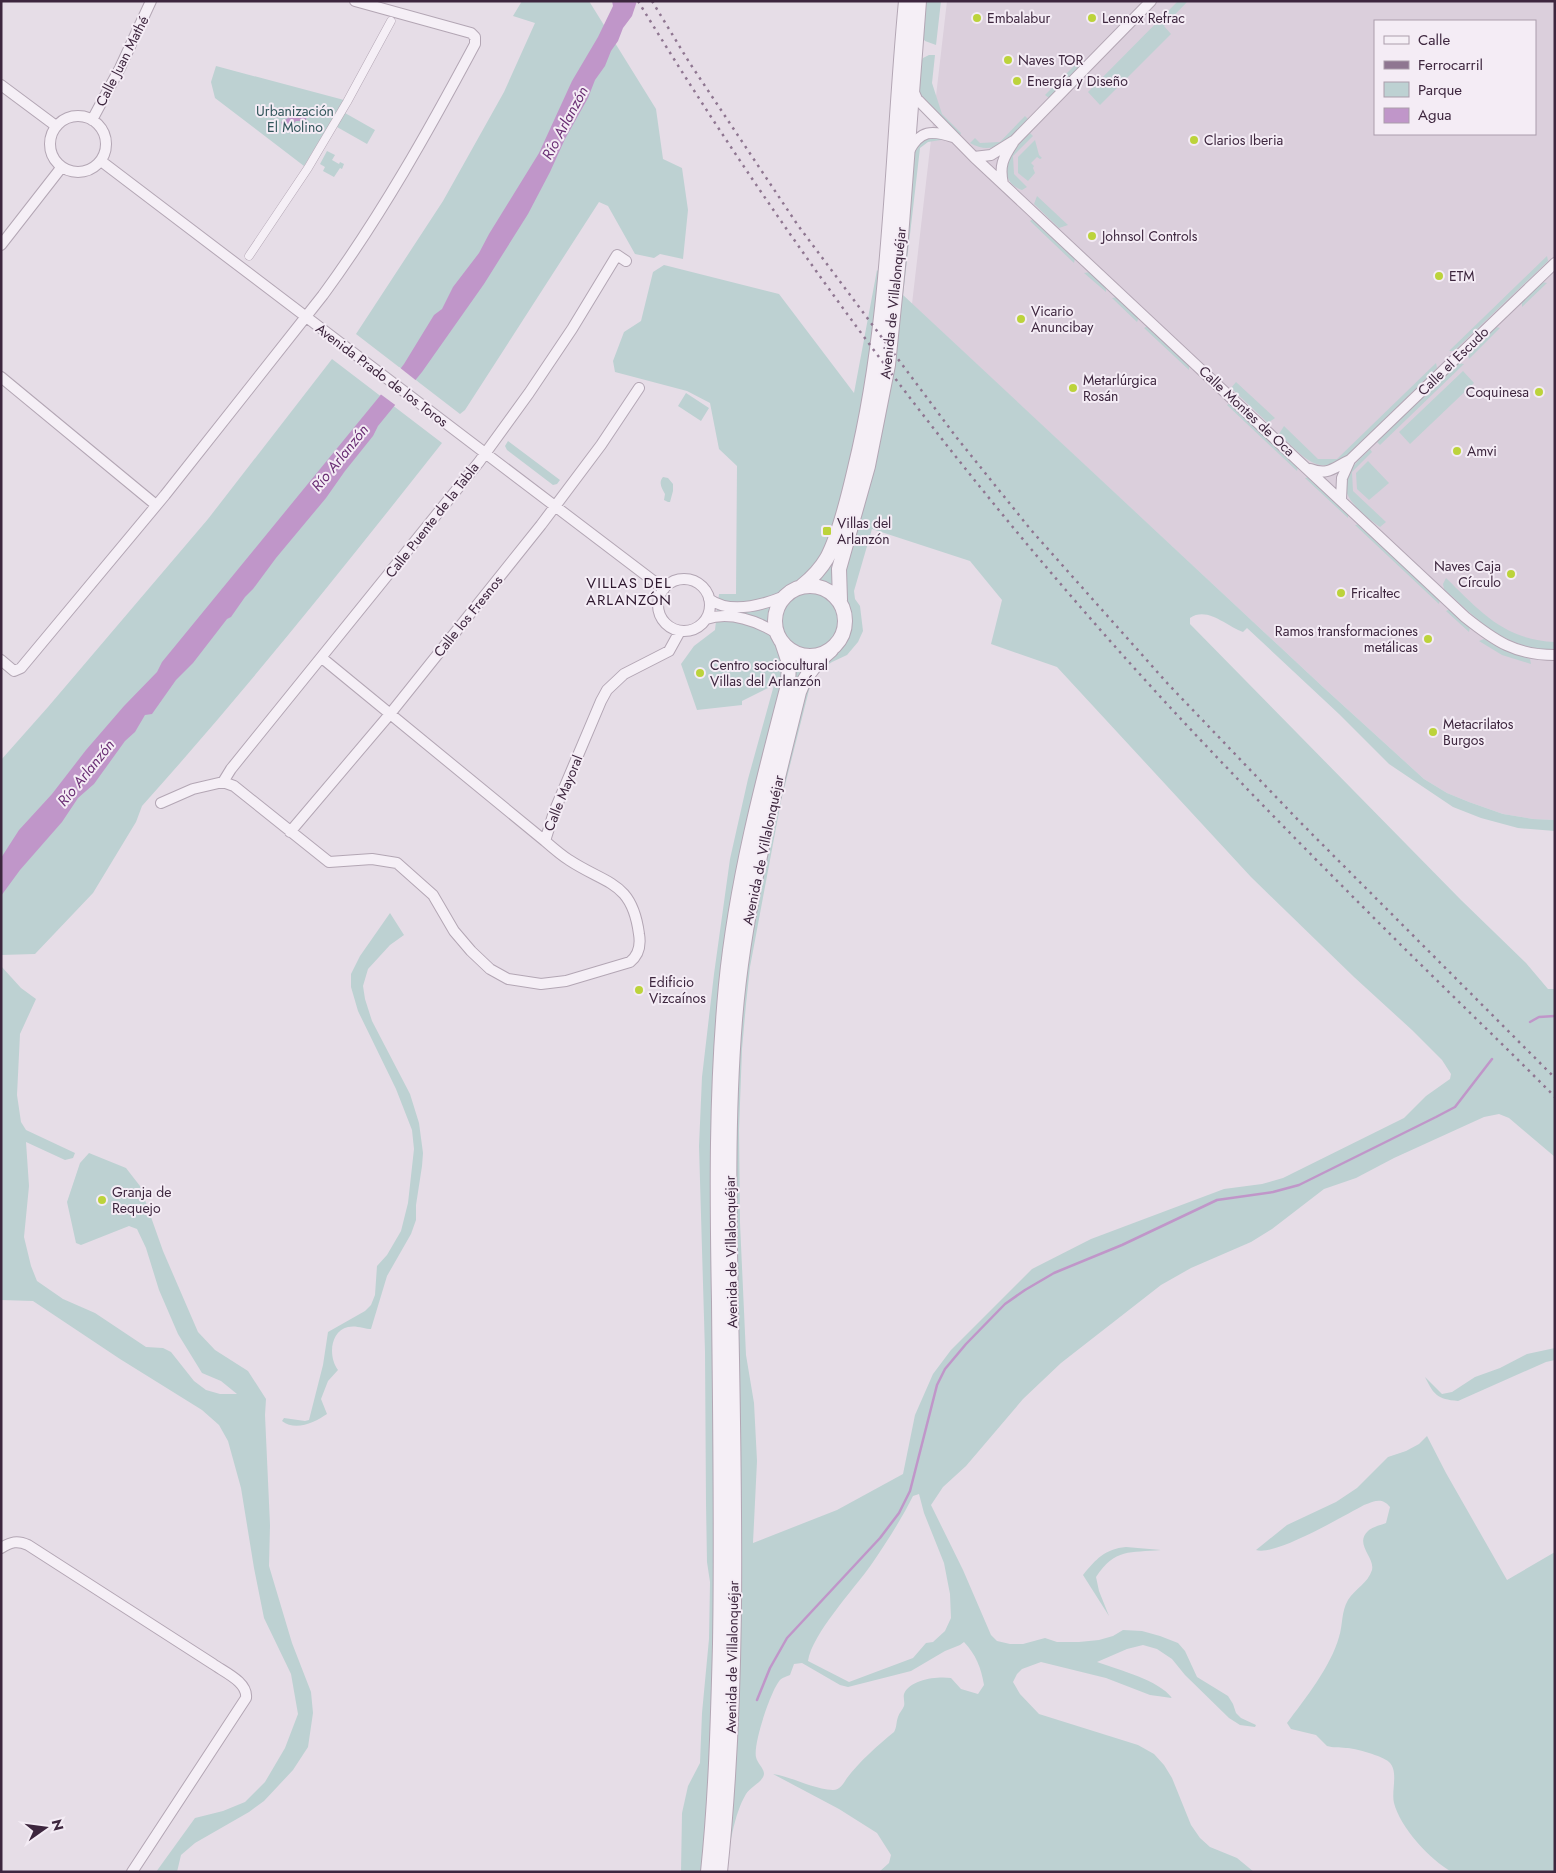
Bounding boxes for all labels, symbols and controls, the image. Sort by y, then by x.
place label: Embalabur [987,8,1051,28]
place label: Lennox Refrac [1102,8,1185,28]
street label: Calle Juan Mathé [91,12,153,110]
marker: Embalabur [971,12,983,24]
marker: Lennox Refrac [1086,12,1098,24]
legend [1374,20,1536,135]
text: Calle [1418,29,1450,51]
place label: Naves TOR [1018,50,1083,70]
marker: Naves TOR [1002,54,1014,66]
text: Ferrocarril [1418,54,1483,76]
place label: Energía y Diseño [1027,71,1128,91]
marker: Energía y Diseño [1011,75,1023,87]
text: Parque [1418,79,1462,101]
water label: Río Arlanzón [536,82,594,164]
park label: Urbanización El Molino [256,101,334,137]
text: Agua [1418,104,1452,126]
place label: Clarios Iberia [1204,130,1283,150]
marker: Clarios Iberia [1188,134,1200,146]
street label: Avenida de Villalonquéjar [875,226,911,380]
place label: Johnsol Controls [1100,226,1198,246]
marker: Johnsol Controls [1086,230,1098,242]
place label: ETM [1449,266,1475,286]
marker: ETM [1433,270,1445,282]
place label: Vicario Anuncibay [1031,301,1094,337]
marker: Vicario Anuncibay [1015,313,1027,325]
street label: Avenida Prado de los Toros [312,319,453,432]
street label: Calle el Escudo [1413,322,1493,400]
street label: Calle Montes de Oca [1195,361,1299,461]
place label: Metarlúrgica Rosán [1083,370,1157,406]
marker: Metarlúrgica Rosán [1067,382,1079,394]
place label: Coquinesa [1466,382,1529,402]
marker: Coquinesa [1533,386,1545,398]
water label: Río Arlanzón [306,420,374,496]
place label: Amvi [1467,441,1497,461]
marker: Amvi [1451,445,1463,457]
street label: Calle Puente de la Tabla [381,458,483,582]
place label: Villas del Arlanzón [837,513,891,549]
marker: Villas del Arlanzón [821,525,833,537]
place label: Naves Caja Círculo [1434,556,1501,592]
marker: Naves Caja Círculo [1505,568,1517,580]
street label: Calle los Fresnos [429,571,507,661]
district label: VILLAS DEL ARLANZÓN [586,572,672,611]
place label: Fricaltec [1351,583,1400,603]
marker: Fricaltec [1335,587,1347,599]
place label: Ramos transformaciones metálicas [1275,621,1418,657]
marker: Ramos transformaciones metálicas [1422,633,1434,645]
place label: Centro sociocultural Villas del Arlanzón [710,655,828,691]
marker: Centro sociocultural Villas del Arlanzón [694,667,706,679]
place label: Metacrilatos Burgos [1443,714,1514,750]
marker: Metacrilatos Burgos [1427,726,1439,738]
water label: Río Arlanzón [52,735,120,811]
street label: Calle Mayoral [539,752,587,834]
street label: Avenida de Villalonquéjar [737,773,789,927]
place label: Edificio Vizcaínos [649,972,706,1008]
marker: Edificio Vizcaínos [633,984,645,996]
street label: Avenida de Villalonquéjar [720,1175,742,1329]
place label: Granja de Requejo [112,1182,171,1218]
marker: Granja de Requejo [96,1194,108,1206]
street label: Avenida de Villalonquéjar [721,1580,743,1734]
north arrow [20,1803,70,1853]
text: N [47,1817,69,1833]

